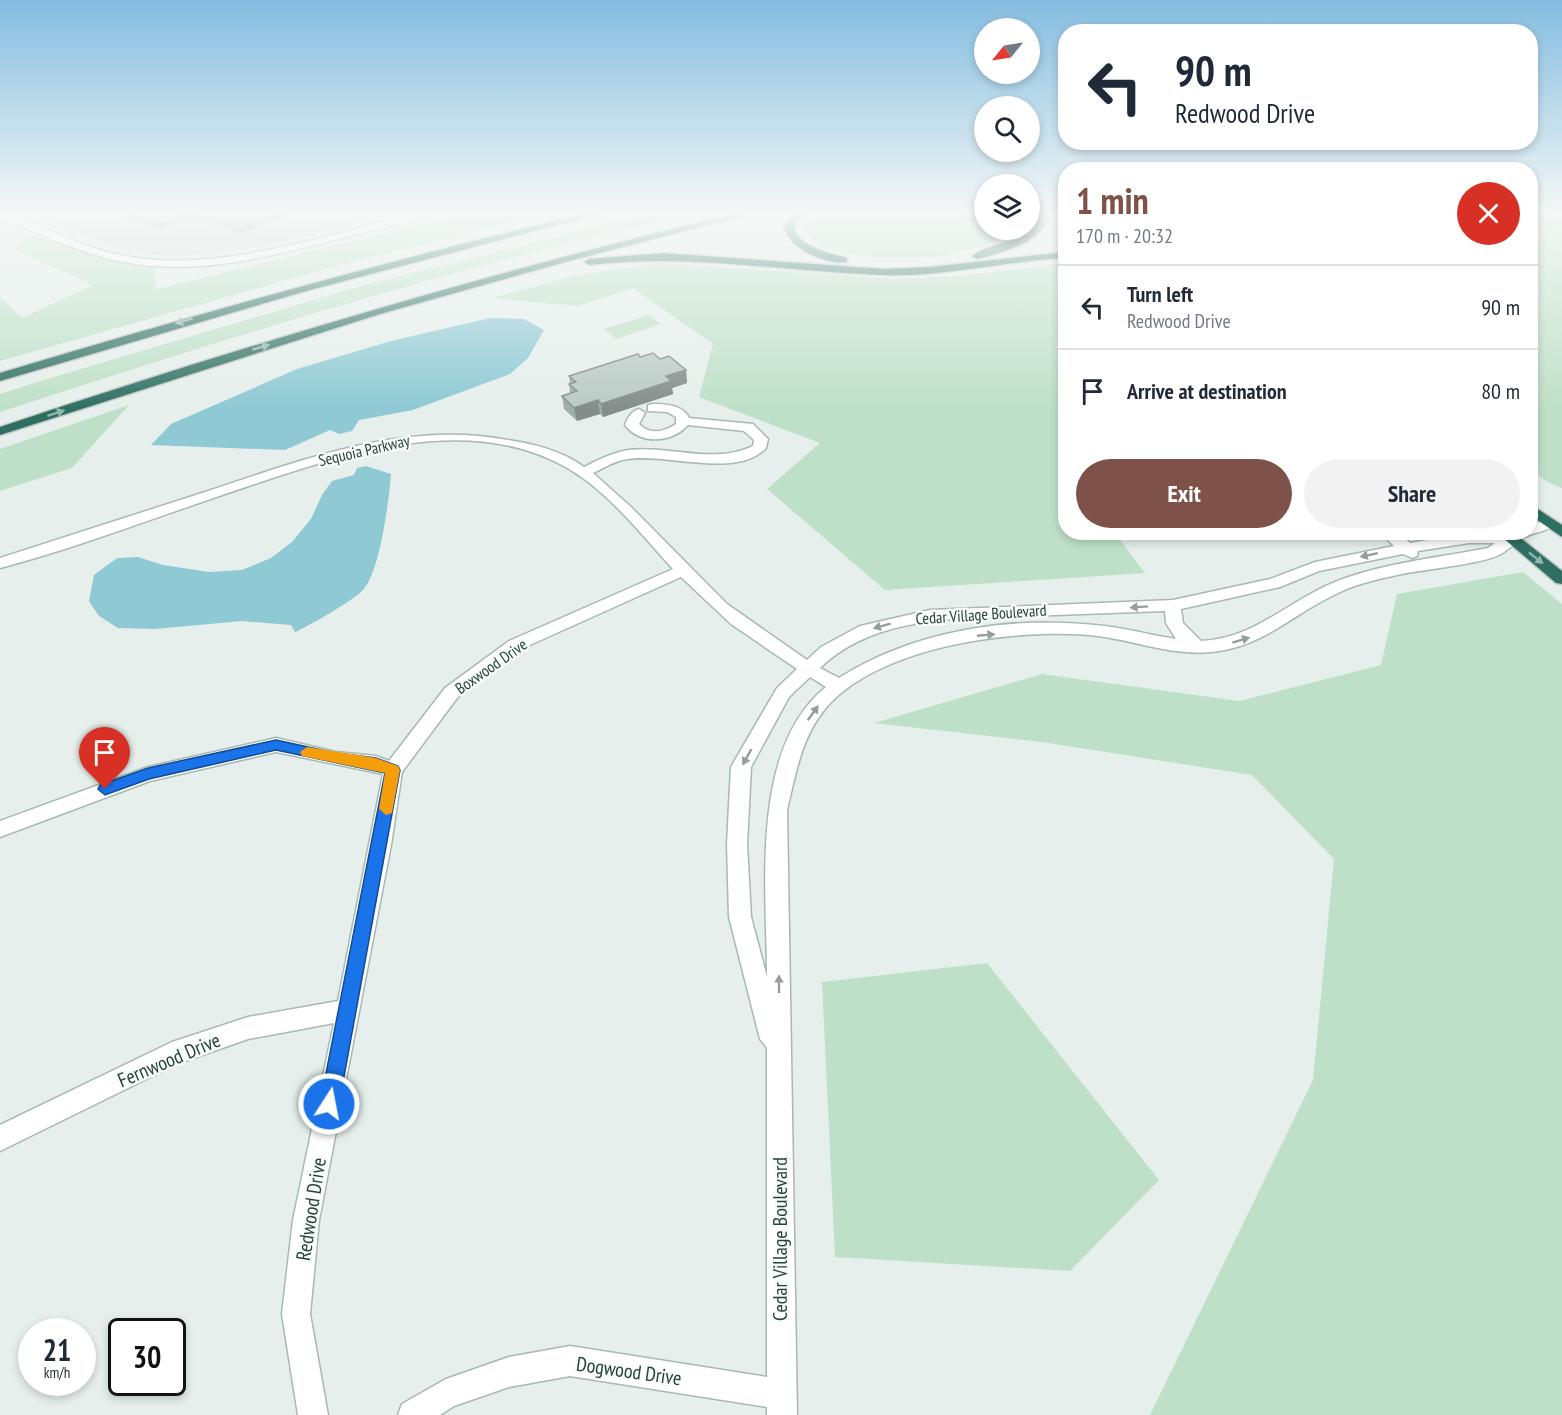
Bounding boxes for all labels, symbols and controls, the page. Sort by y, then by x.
north arrow [974,18,1040,84]
map controls [974,18,1040,240]
text: 90 m [1175,43,1252,98]
icon: left [1076,48,1154,126]
button: search [974,96,1040,162]
text: Redwood Drive [1175,96,1315,130]
button: layers [974,174,1040,240]
text: 1 min [1076,177,1149,224]
button: close [1457,182,1520,245]
text: 170 m · 20:32 [1076,223,1173,249]
text: Turn left [1127,280,1193,308]
icon: left [1076,291,1109,324]
text: 90 m [1481,293,1520,321]
text: Redwood Drive [1127,308,1231,334]
one-way arrow [175,317,193,326]
one-way arrow [252,342,270,351]
icon: arrive [1076,375,1109,408]
text: Arrive at destination [1127,377,1287,405]
text: 80 m [1481,377,1520,405]
one-way arrow [47,408,65,417]
street label: Sequoia Parkway [316,430,412,470]
button: Exit [1076,459,1292,528]
button: Share [1304,459,1520,528]
one-way arrow [1359,551,1378,560]
one-way arrow [1528,552,1544,565]
street label: Cedar Village Boulevard [915,599,1047,629]
one-way arrow [1129,602,1148,612]
one-way arrow [873,622,891,631]
one-way arrow [976,630,995,639]
street label: Boxwood Drive [451,634,531,698]
one-way arrow [1233,635,1251,644]
one-way arrow [807,705,819,721]
pin [79,727,130,789]
icon: arrive [88,736,121,769]
one-way arrow [742,749,752,766]
one-way arrow [774,975,784,994]
street label: Fernwood Drive [114,1027,224,1093]
position arrow [297,1072,361,1136]
street label: Redwood Drive [290,1156,332,1262]
street label: Cedar Village Boulevard [767,1157,793,1321]
speed limit sign: 30 [108,1318,186,1396]
text: 21 [43,1330,71,1369]
street label: Dogwood Drive [575,1351,683,1391]
text: km/h [44,1363,70,1382]

